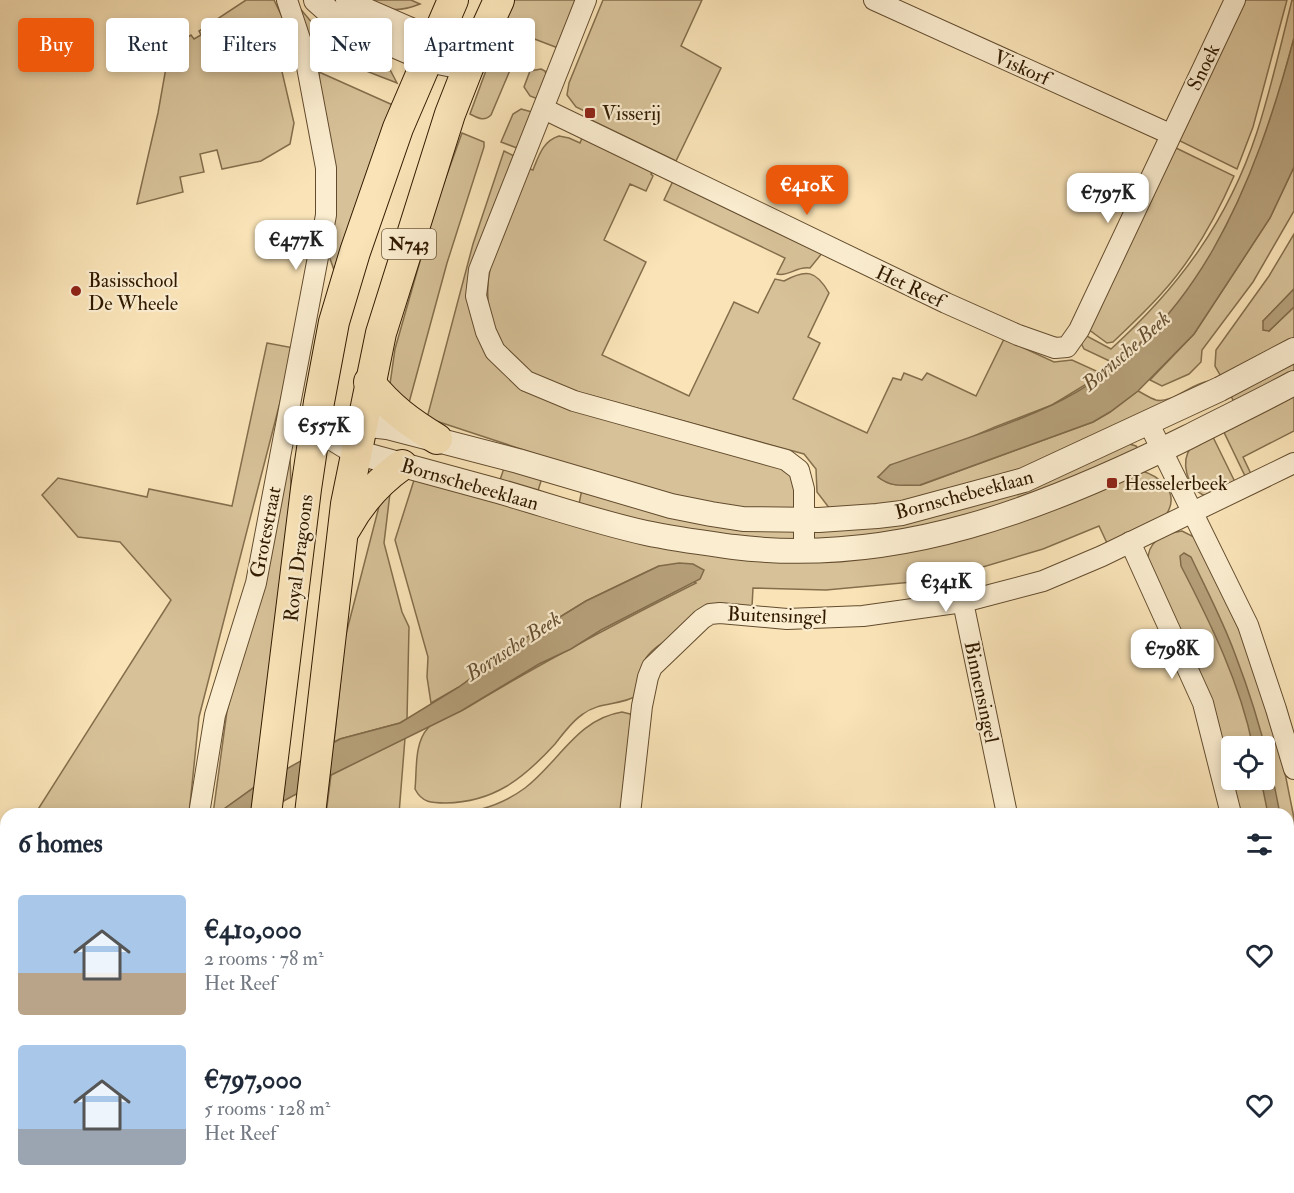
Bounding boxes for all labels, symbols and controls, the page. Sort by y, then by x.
chip: Buy [18,18,94,72]
chip: Rent [106,18,189,72]
chip: Filters [201,18,298,72]
chip: New [310,18,392,72]
chip: Apartment [404,18,535,72]
street label: Snoek [1181,39,1226,95]
street label: Viskorf [990,44,1057,92]
place label: Visserij [602,101,661,126]
marker: Visserij [583,106,597,120]
pin: €410K [765,165,849,216]
text: €410K [780,172,834,197]
pin: €797K [1066,173,1150,224]
text: €797K [1081,180,1135,205]
pin: €477K [254,220,338,271]
text: €477K [269,227,323,252]
road number: N743 [382,229,436,259]
street label: Het Reef [872,260,951,315]
place label: Basisschool De Wheele [88,268,178,316]
marker: Basisschool De Wheele [69,284,83,298]
water label: Bornsche Beek [1076,306,1176,398]
pin: €557K [282,406,366,457]
text: €557K [298,413,350,438]
street label: Bornschebeeklaan [398,453,542,516]
street label: Bornschebeeklaan [892,464,1036,525]
place label: Hesselerbeek [1124,471,1228,496]
marker: Hesselerbeek [1105,476,1119,490]
street label: Grotestraat [244,484,287,580]
street label: Royal Dragoons [278,493,319,623]
pin: €341K [904,562,988,613]
text: €341K [920,569,972,594]
street label: Buitensingel [727,601,827,630]
water label: Bornsche Beek [459,605,566,688]
pin: €798K [1130,629,1214,680]
text: €798K [1145,636,1199,661]
street label: Binnensingel [959,639,1004,745]
map controls [1221,736,1275,790]
button: locate [1221,736,1275,790]
text: 6 homes [18,828,103,860]
icon: filters [1243,828,1276,861]
text: €410,000 [204,914,302,946]
icon: home [66,919,138,991]
icon: heart [1243,939,1276,972]
text: 2 rooms · 78 m² [204,946,324,971]
text: Het Reef [204,971,277,996]
text: €797,000 [204,1064,302,1096]
icon: home [66,1069,138,1141]
icon: heart [1243,1089,1276,1122]
text: 5 rooms · 128 m² [204,1096,330,1121]
text: Het Reef [204,1121,277,1146]

